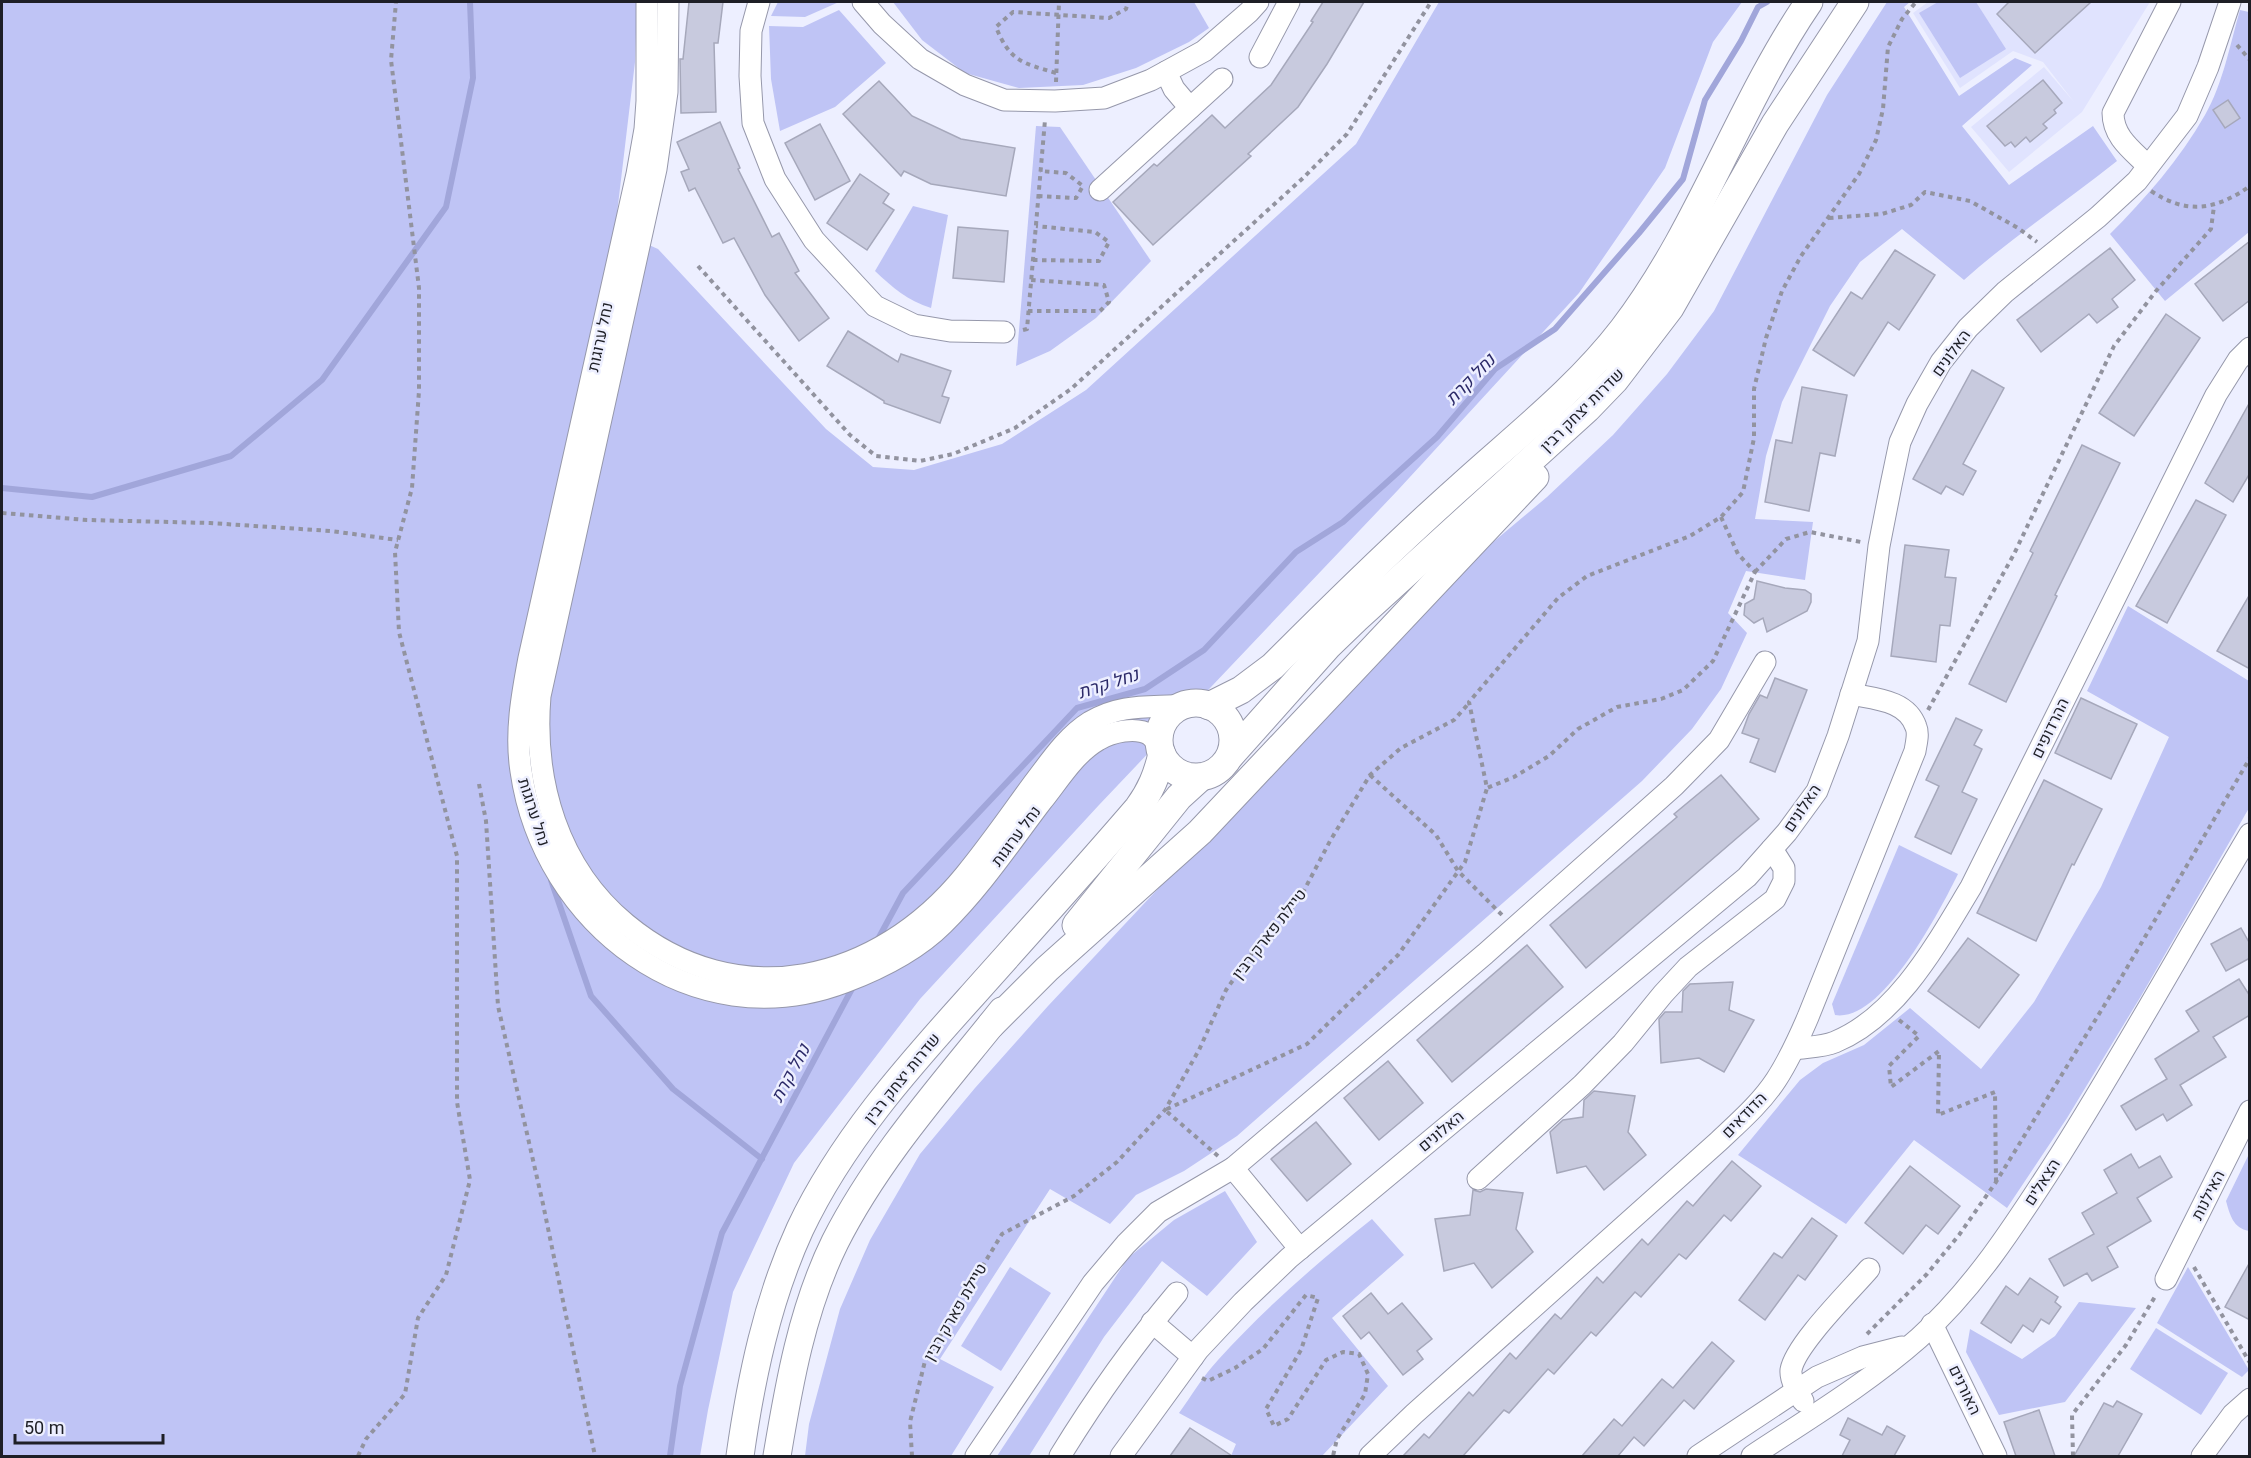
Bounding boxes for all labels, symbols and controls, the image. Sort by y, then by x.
street label: נחל ערוגות [583,301,617,373]
street label: האלונים [1928,326,1974,380]
water label: נחל קרת [1441,348,1500,409]
street label: שדרות יצחק רבין [1536,364,1628,456]
water label: נחל קרת [1075,663,1142,703]
street label: ההרדופים [2027,695,2073,761]
street label: נחל ערוגות [514,776,554,848]
street label: האלונים [1779,781,1825,835]
street label: נחל ערוגות [987,802,1045,870]
street label: טיילת פארק רבין [1228,885,1310,983]
street label: שדרות יצחק רבין [860,1029,944,1127]
water label: נחל קרת [766,1039,815,1105]
street label: הדודאים [1718,1088,1770,1142]
street label: האלונים [1414,1107,1468,1155]
street label: הצאלים [2020,1155,2064,1209]
street label: האילנות [2187,1167,2229,1223]
street label: טיילת פארק רבין [919,1260,991,1364]
street label: האורנים [1945,1362,1985,1418]
scale bar [15,1407,164,1445]
text: 50 m [24,1417,64,1438]

